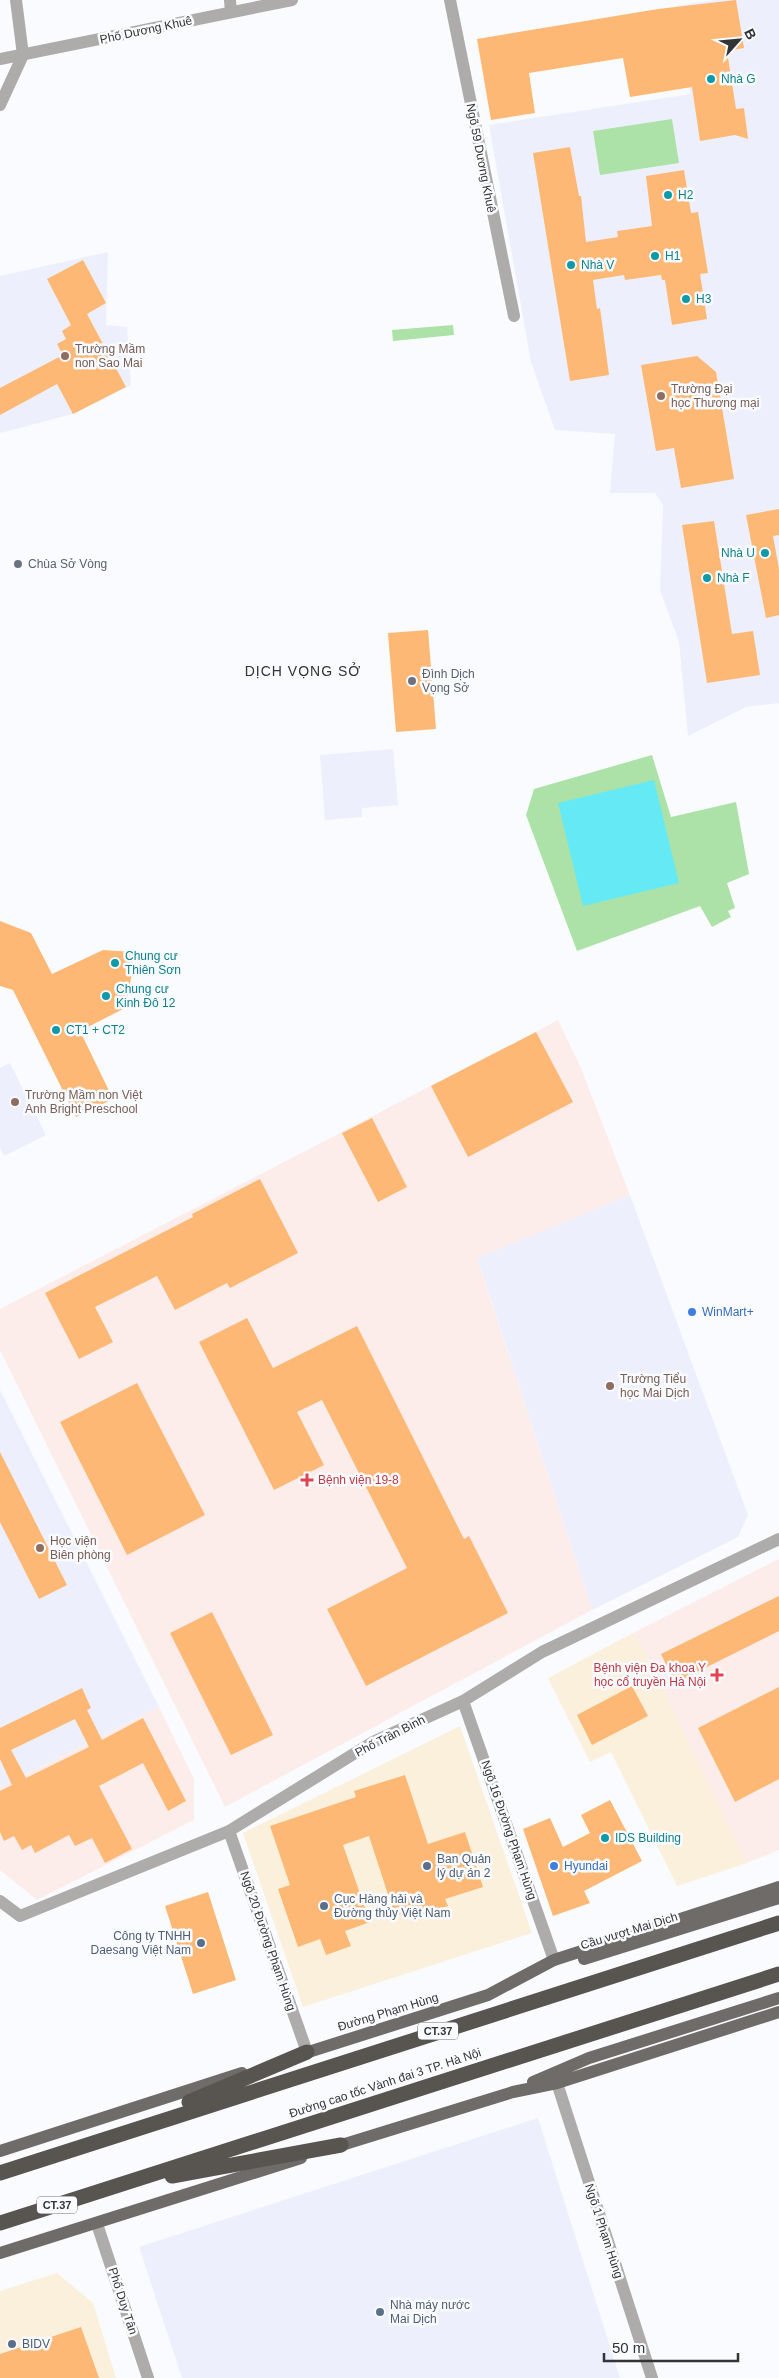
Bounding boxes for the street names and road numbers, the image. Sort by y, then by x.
street label: Phố Dương Khuê [99,13,194,47]
street label: Ngõ 59 Dương Khuê [464,102,499,214]
street label: Phố Trần Bình [353,1712,427,1760]
street label: Ngõ 16 Đường Phạm Hùng [479,1758,539,1902]
street label: Ngõ 20 Đường Phạm Hùng [238,1869,298,2013]
street label: Cầu vượt Mai Dịch [579,1910,679,1952]
street label: Đường Phạm Hùng [336,1990,440,2034]
road number: CT.37 [418,2022,458,2040]
street label: Đường cao tốc Vành đai 3 TP. Hà Nội [287,2045,483,2121]
street label: Ngõ 1 Phạm Hùng [582,2182,626,2280]
road number: CT.37 [37,2196,77,2214]
street label: Phố Duy Tân [106,2266,140,2336]

